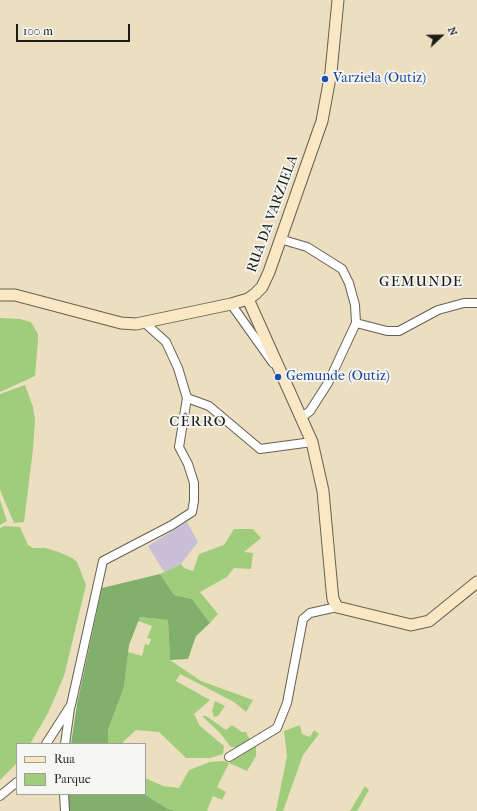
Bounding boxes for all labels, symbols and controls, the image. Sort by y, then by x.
scale bar [18,16,132,42]
north arrow [421,16,461,56]
text: 100 m [23,24,53,38]
text: N [445,25,460,38]
place label: Varziela (Outiz) [333,71,426,87]
marker: Varziela (Outiz) [320,74,330,84]
street label: RUA DA VARZIELA [244,153,302,275]
district label: GEMUNDE [379,273,463,291]
place label: Gemunde (Outiz) [286,369,390,385]
marker: Gemunde (Outiz) [273,372,283,382]
district label: CÊRRO [169,413,227,431]
legend [16,743,146,795]
text: Rua [54,752,75,766]
text: Parque [54,772,91,786]

